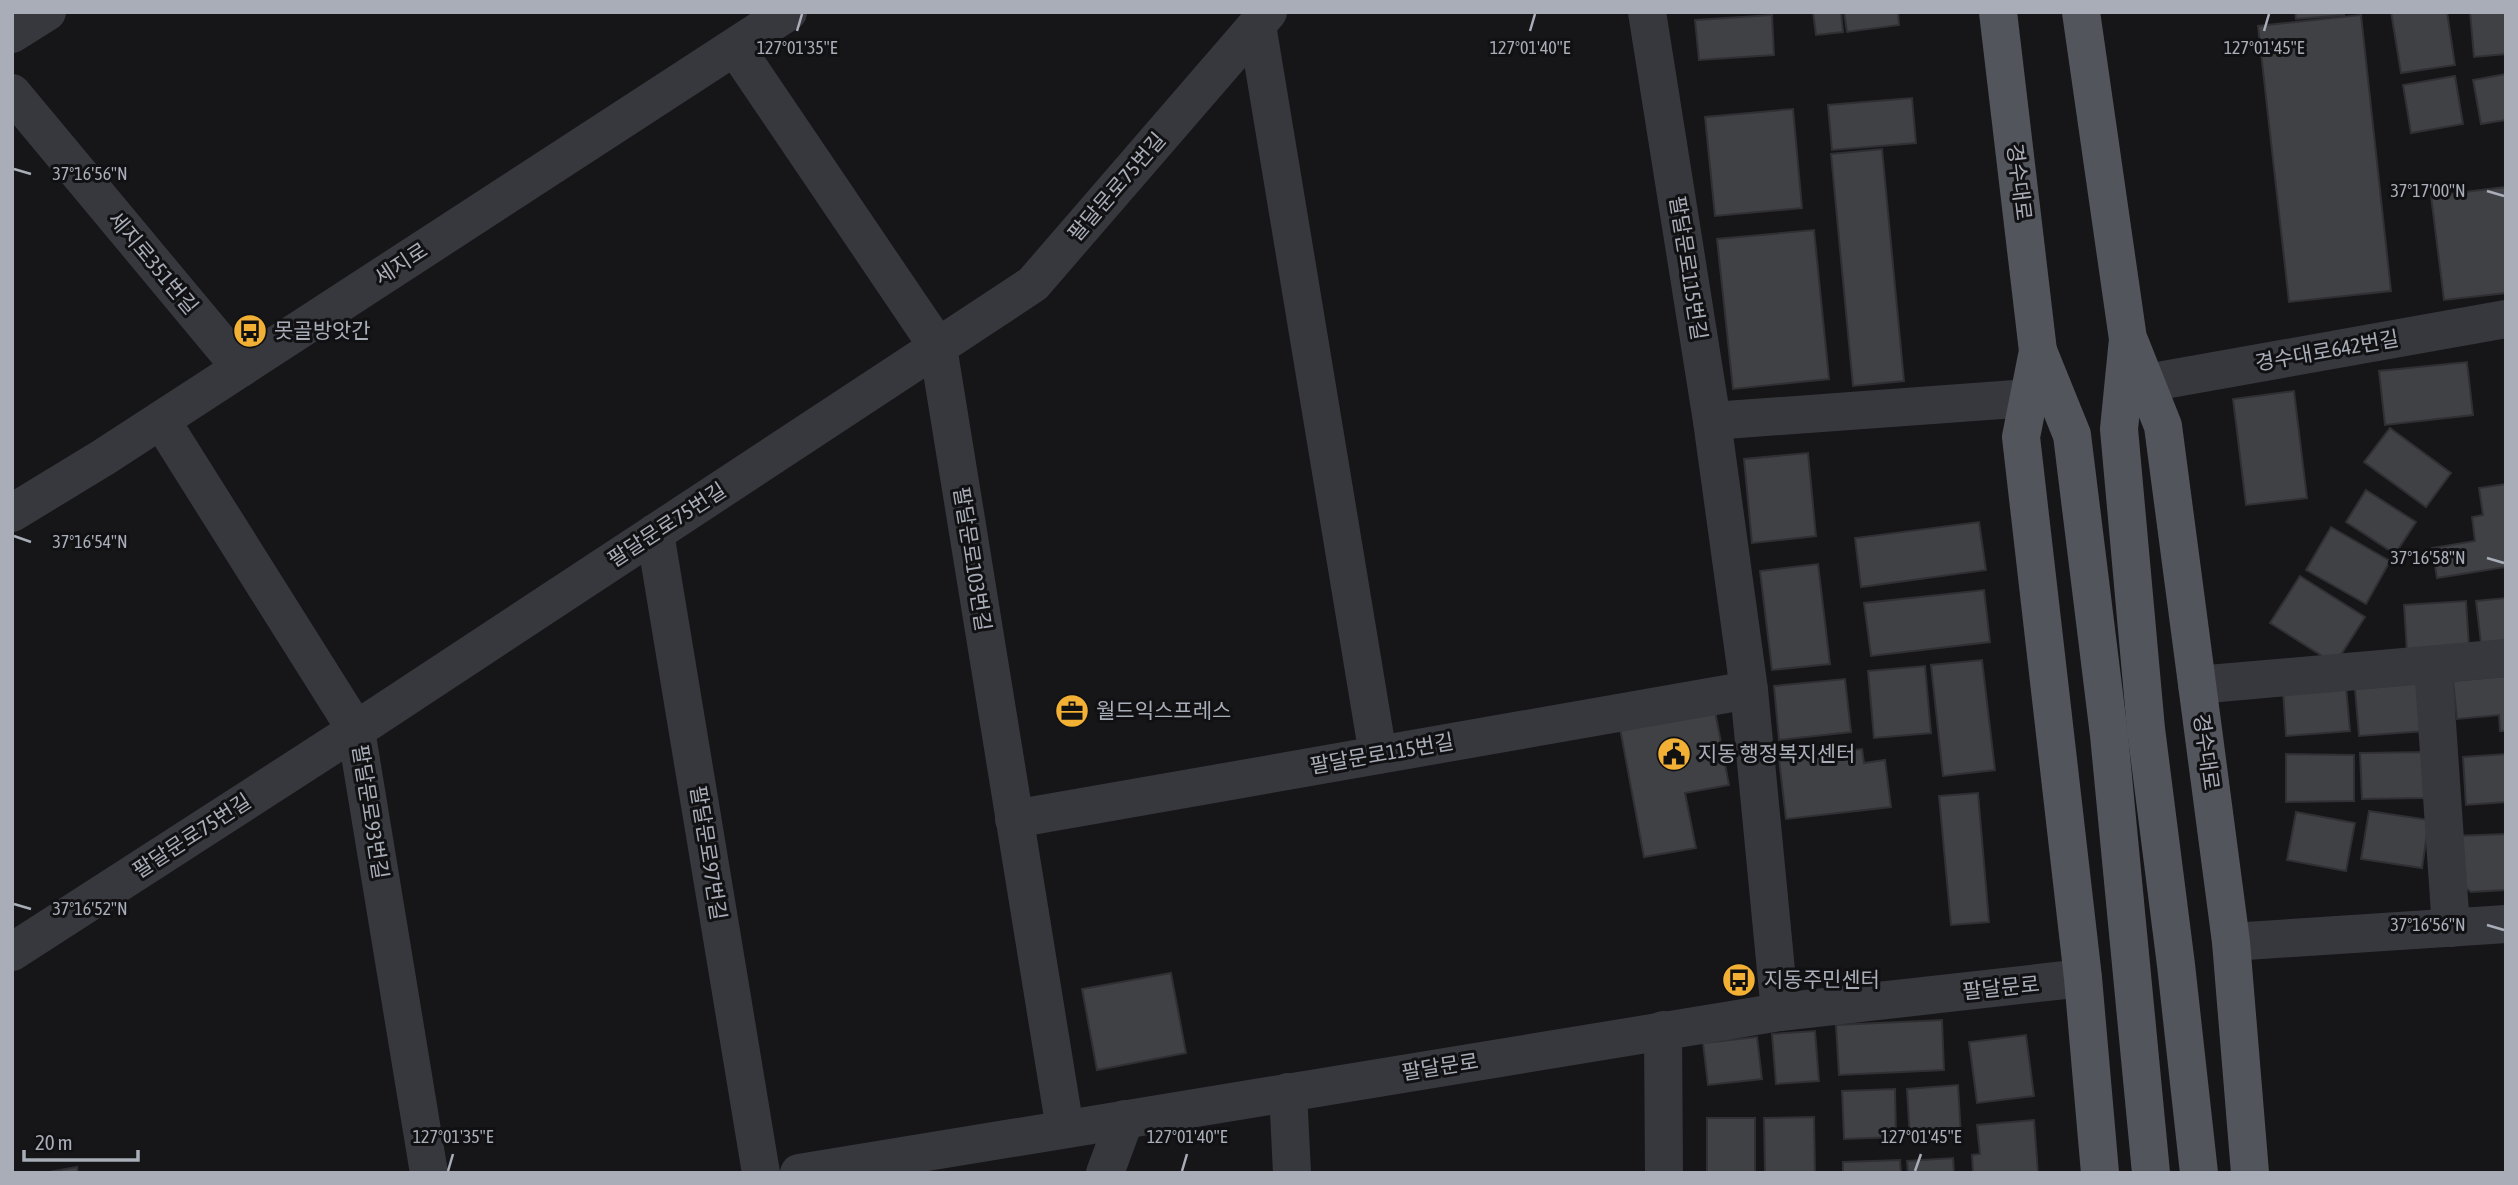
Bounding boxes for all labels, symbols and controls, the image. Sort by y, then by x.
text: 127°01'35"E [757,37,838,58]
text: 127°01'40"E [1490,37,1571,58]
text: 127°01'45"E [2224,37,2305,58]
street label: 팔달문로75번길 [1063,127,1170,245]
street label: 경수대로 [2003,142,2037,222]
text: 37°16'56"N [52,163,128,184]
text: 37°17'00"N [2390,180,2466,201]
street label: 팔달문로115번길 [1666,194,1712,342]
street label: 세지로351번길 [104,206,204,318]
street label: 세지로 [370,237,431,289]
bus stop icon: 못골방앗간 [231,312,269,350]
place label: 못골방앗간 [274,318,371,342]
street label: 경수대로642번길 [2253,326,2401,374]
street label: 팔달문로75번길 [603,477,730,571]
street label: 팔달문로103번길 [950,485,996,633]
text: 37°16'54"N [52,531,128,552]
text: 37°16'58"N [2390,547,2466,568]
office icon: 월드익스프레스 [1053,692,1091,730]
place label: 월드익스프레스 [1096,698,1231,722]
street label: 경수대로 [2190,712,2224,792]
street label: 팔달문로115번길 [1308,729,1456,777]
public building icon: 지동 행정복지센터 [1655,735,1693,773]
place label: 지동 행정복지센터 [1698,741,1855,765]
street label: 팔달문로93번길 [349,743,393,881]
street label: 팔달문로97번길 [687,784,731,922]
street label: 팔달문로75번길 [128,788,255,882]
text: 37°16'52"N [52,898,128,919]
text: 37°16'56"N [2390,914,2466,935]
bus stop icon: 지동주민센터 [1720,961,1758,999]
place label: 지동주민센터 [1764,967,1880,991]
street label: 팔달문로 [1961,971,2041,1003]
street label: 팔달문로 [1400,1048,1480,1084]
scale bar [24,1118,138,1162]
text: 127°01'35"E [413,1126,494,1147]
text: 127°01'40"E [1147,1126,1228,1147]
text: 127°01'45"E [1881,1126,1962,1147]
text: 20 m [35,1130,73,1154]

